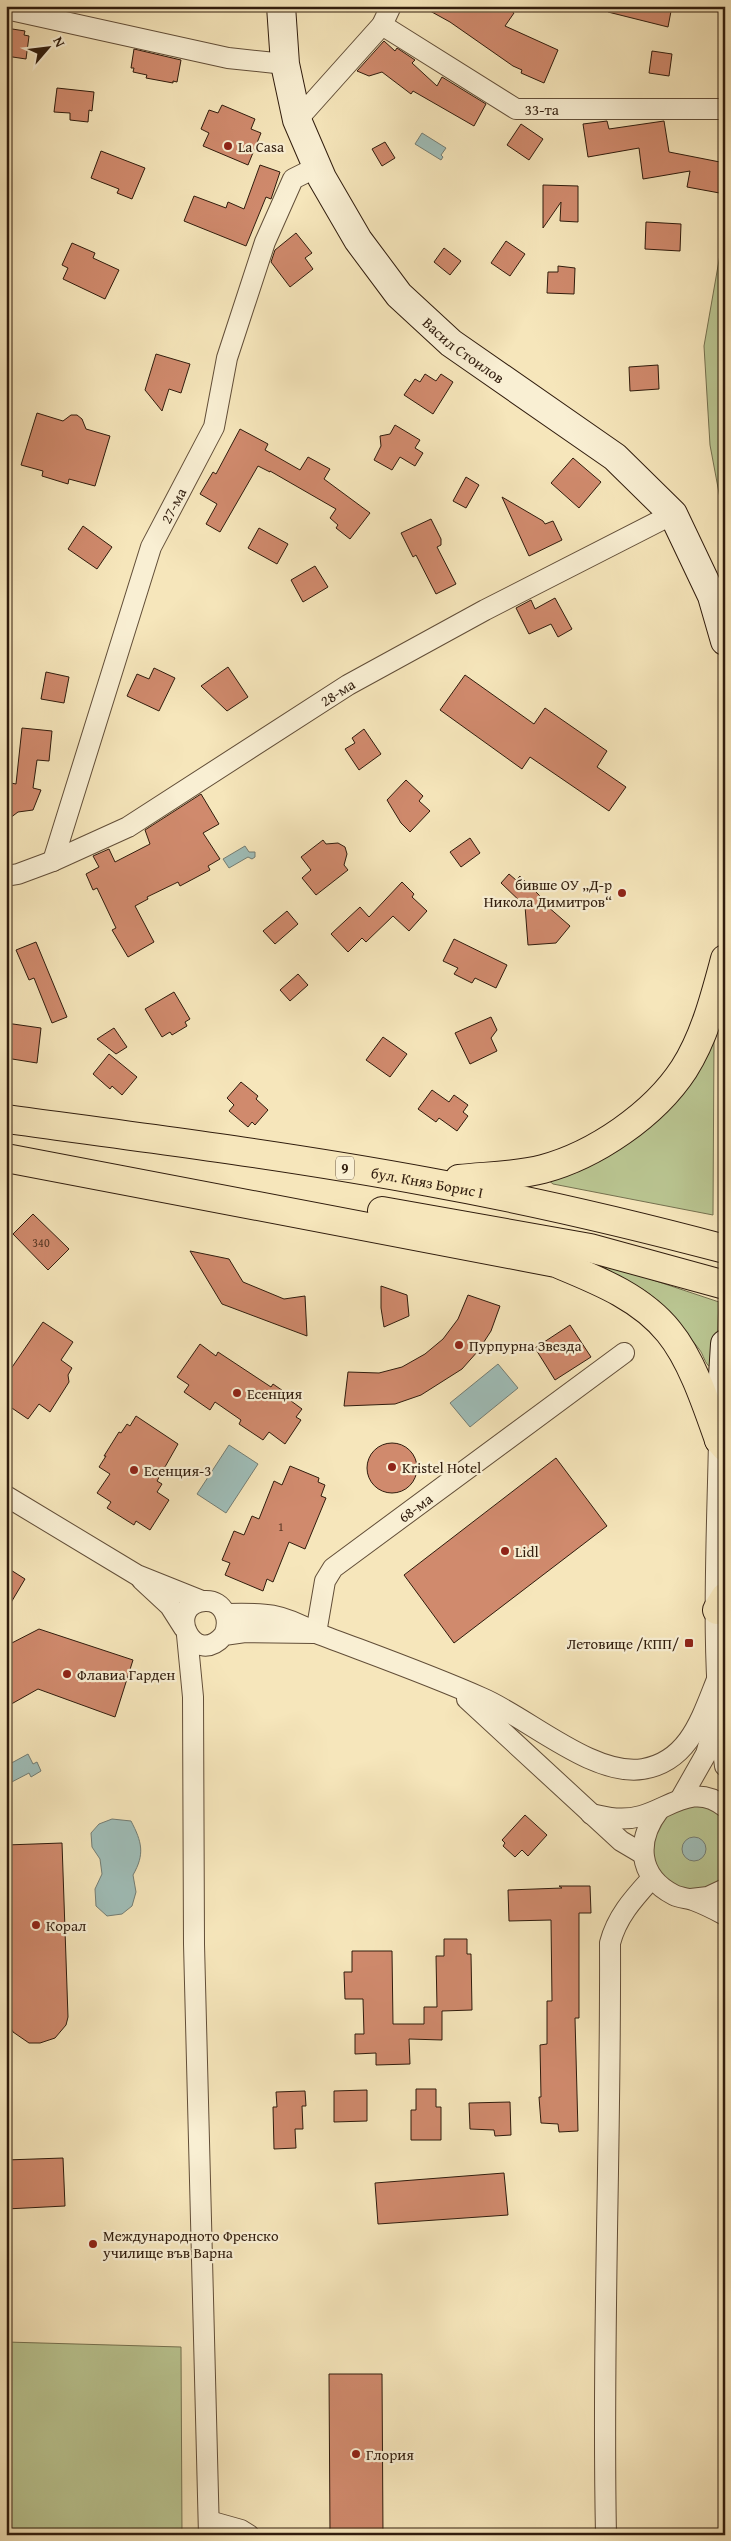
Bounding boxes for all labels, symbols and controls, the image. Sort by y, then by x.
north arrow [22,22,72,72]
text: N [48,33,71,51]
street label: 33-та [525,99,560,120]
place label: La Casa [238,136,284,157]
marker: La Casa [222,140,234,152]
street label: Васил Стоилов [418,312,509,388]
street label: 27-ма [155,483,191,527]
street label: 28-ма [316,672,359,711]
place label: бивше ОУ „Д-р Никола Димитров“ [484,874,612,912]
marker: бивше ОУ „Д-р Никола Димитров“ [616,887,628,899]
road number: 9 [336,1156,354,1180]
street label: бул. Княз Борис I [370,1161,485,1203]
house number: 340 [32,1234,50,1251]
place label: Пурпурна Звезда [469,1335,583,1356]
marker: Пурпурна Звезда [453,1339,465,1351]
place label: Есенция [247,1383,302,1404]
marker: Есенция [231,1387,243,1399]
place label: Kristel Hotel [402,1457,481,1478]
place label: Есенция-3 [144,1460,211,1481]
marker: Kristel Hotel [386,1461,398,1473]
marker: Есенция-3 [128,1464,140,1476]
street label: 68-ма [394,1487,437,1527]
house number: 1 [278,1518,284,1535]
place label: Lidl [515,1541,539,1562]
marker: Lidl [499,1545,511,1557]
place label: Летовище /КПП/ [567,1633,679,1654]
marker: Летовище /КПП/ [683,1637,695,1649]
place label: Флавиа Гарден [77,1664,176,1685]
marker: Флавиа Гарден [61,1668,73,1680]
place label: Корал [46,1915,86,1936]
marker: Корал [30,1919,42,1931]
place label: Международното Френско училище във Варна [102,2225,279,2263]
marker: Международното Френско училище във Варна [87,2238,99,2250]
place label: Глория [366,2444,414,2465]
marker: Глория [350,2448,362,2460]

